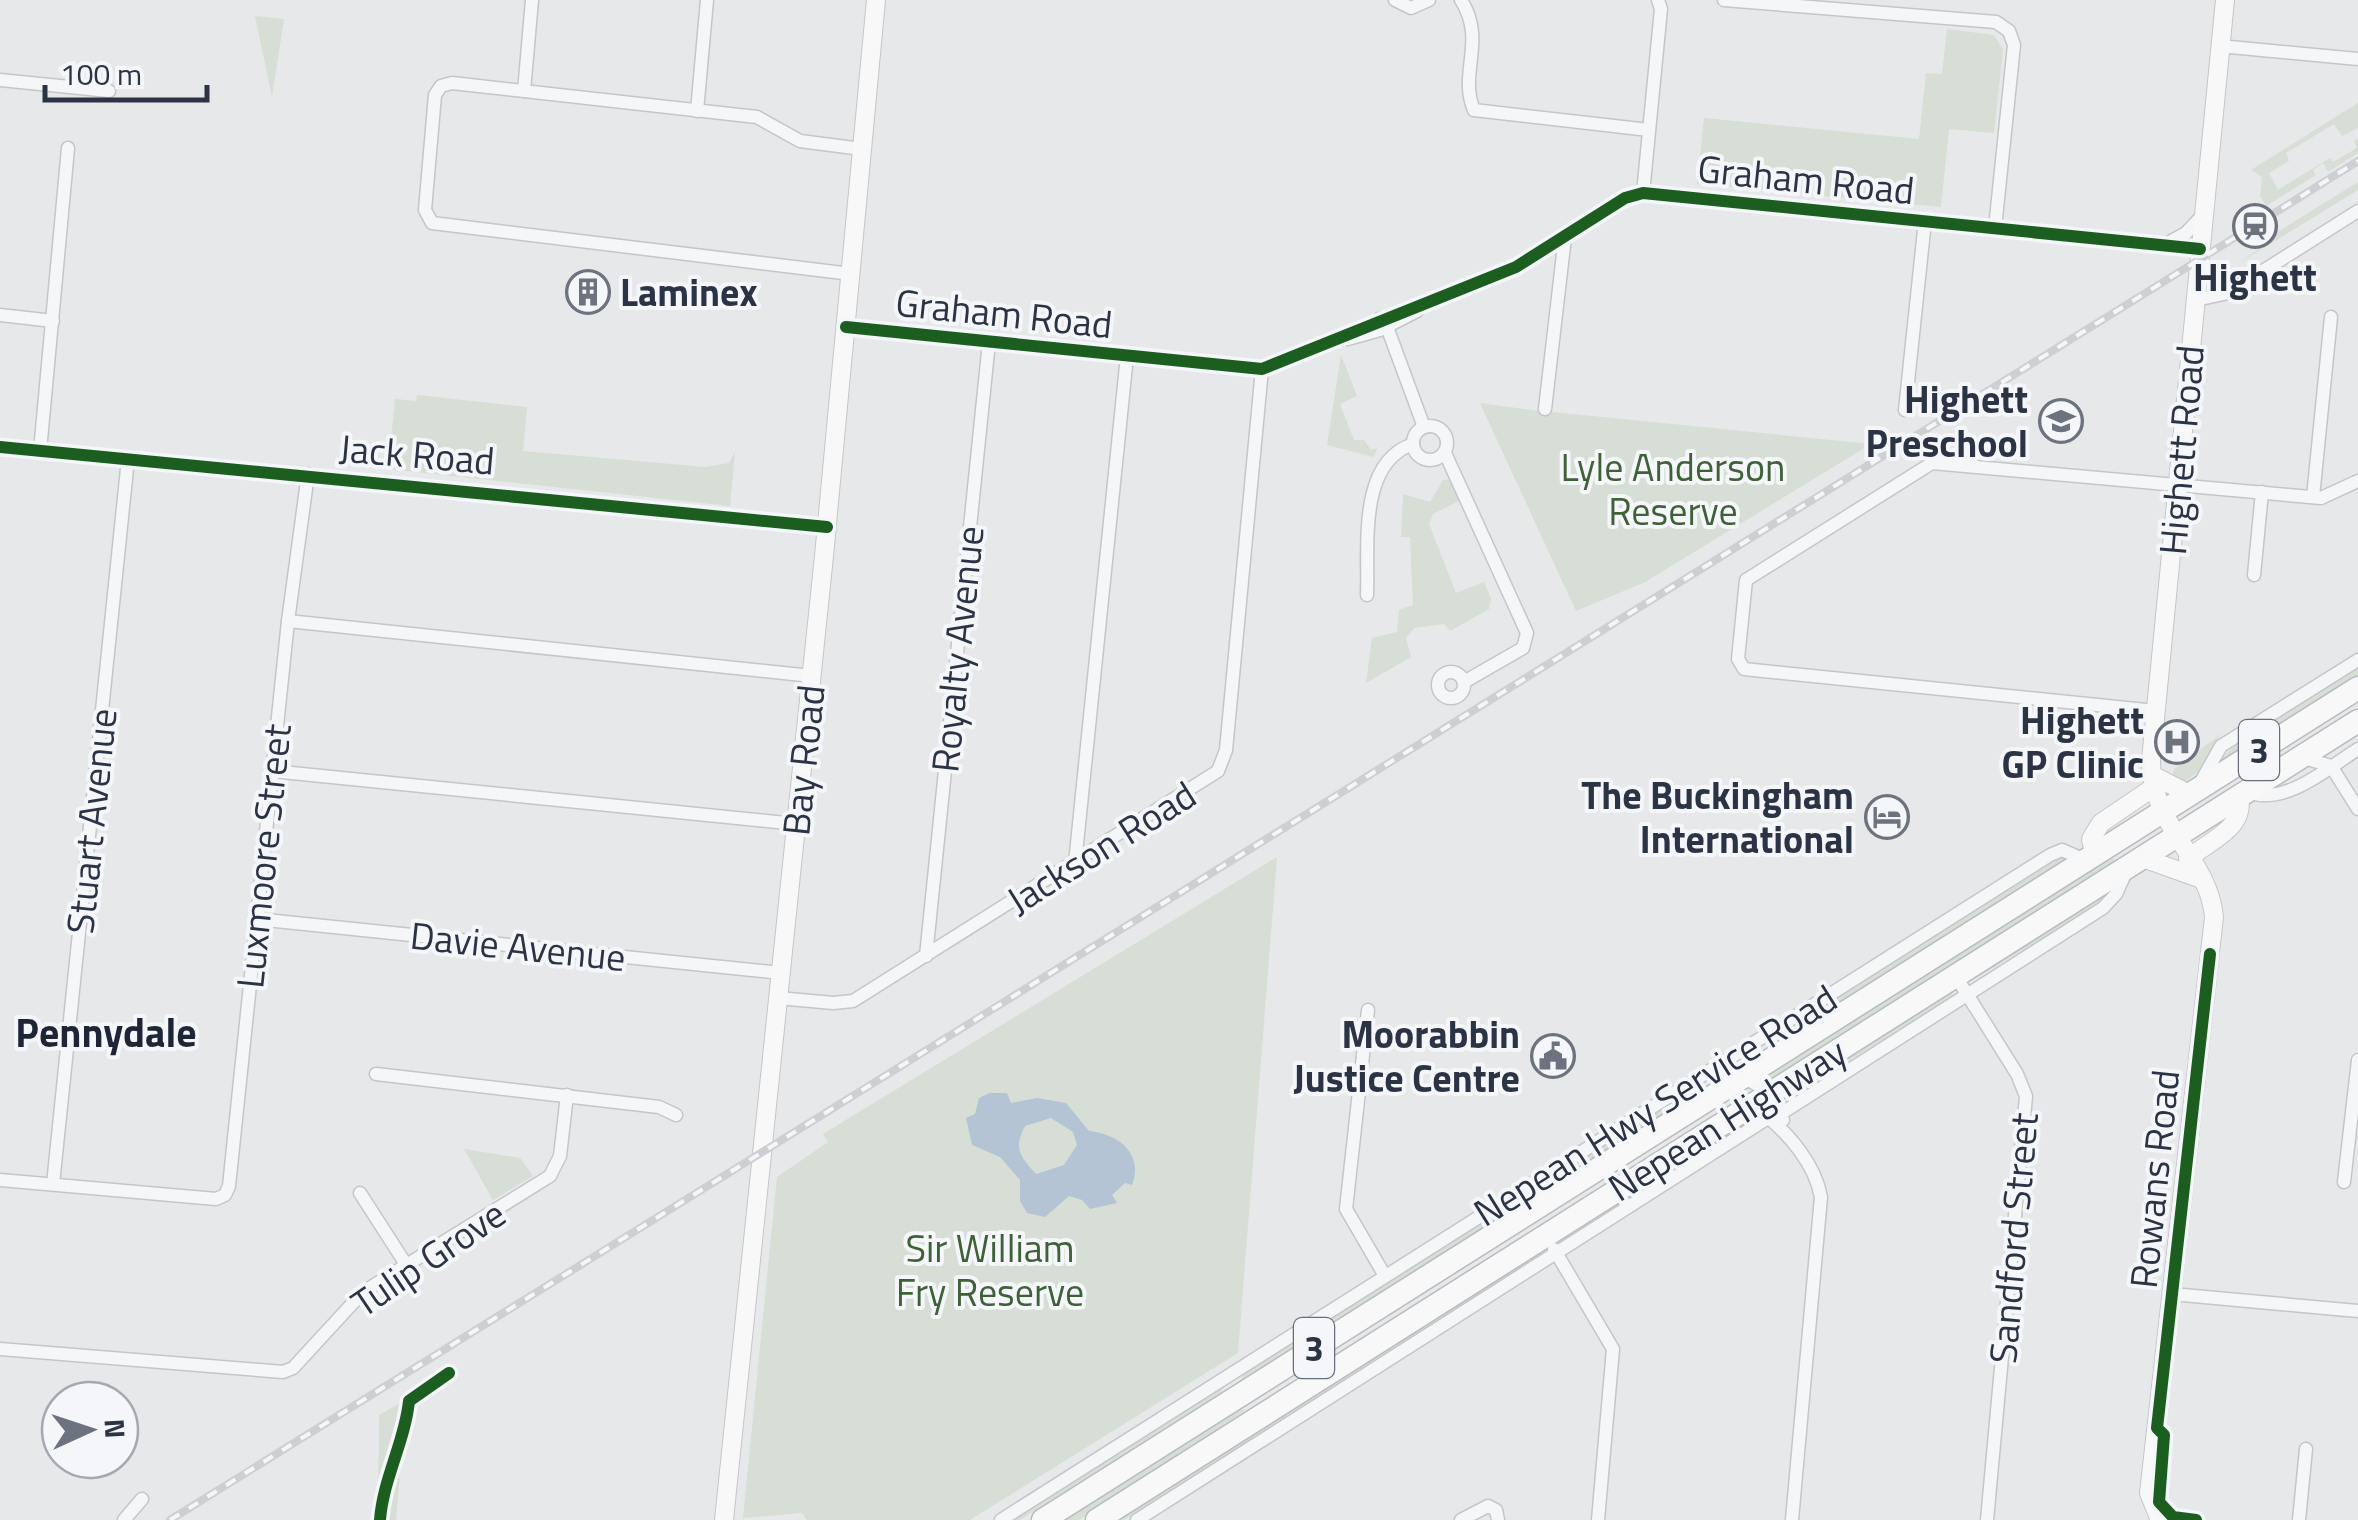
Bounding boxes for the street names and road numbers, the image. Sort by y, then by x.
street label: Graham Road [1695,139,1917,219]
street label: Graham Road [893,273,1115,353]
street label: Highett Road [2143,343,2219,557]
street label: Jack Road [337,418,497,490]
street label: Royalty Avenue [915,523,999,775]
street label: Bay Road [766,682,840,838]
street label: Stuart Avenue [50,705,132,937]
road number: 3 [2239,720,2279,780]
street label: Luxmoore Street [220,721,306,991]
street label: Jackson Road [995,766,1207,928]
street label: Davie Avenue [407,906,629,986]
street label: Nepean Hwy Service Road [1462,969,1848,1241]
street label: Nepean Highway [1597,1022,1857,1216]
street label: Rowans Road [2114,1067,2194,1291]
street label: Sandford Street [1973,1110,2053,1366]
street label: Tulip Grove [339,1185,517,1331]
road number: 3 [1294,1318,1334,1378]

